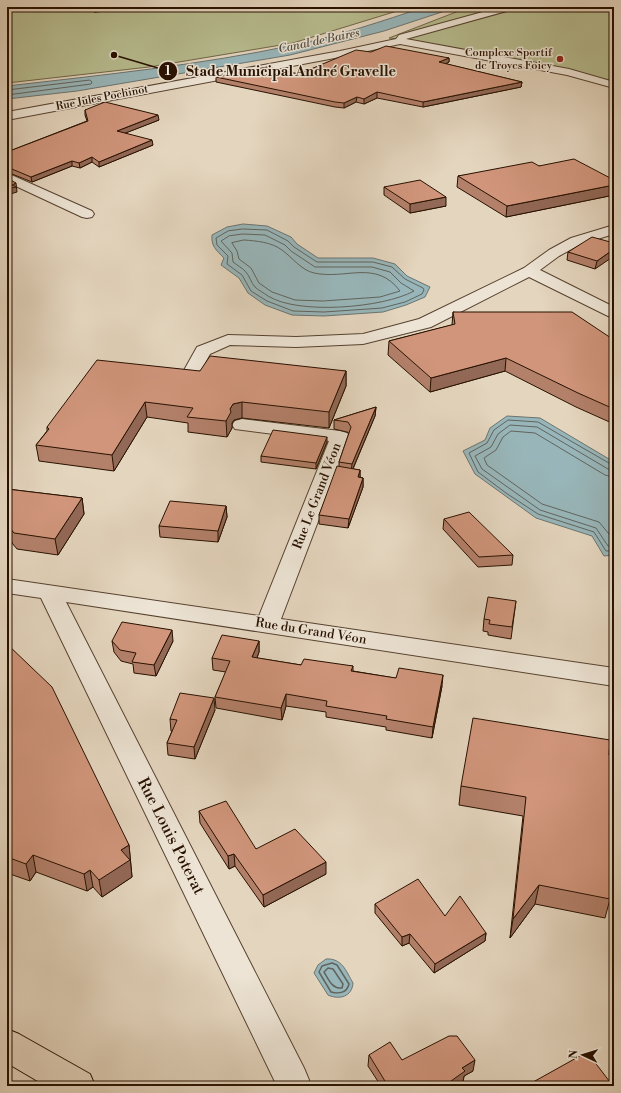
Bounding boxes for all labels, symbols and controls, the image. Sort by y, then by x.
water label: Canal de Baires [277,25,362,57]
place label: Complexe Sportif de Troyes Foicy [465,46,553,73]
marker: Complexe Sportif de Troyes Foicy [555,54,565,64]
callout: Stade Municipal André Gravelle [158,58,404,84]
text: Stade Municipal André Gravelle [186,63,397,81]
text: 1 [165,64,171,79]
street label: Rue Jules Pochinot [55,82,149,114]
street label: Rue Le Grand Véon [289,440,345,552]
street label: Rue du Grand Véon [254,614,368,648]
street label: Rue Louis Poterat [133,774,209,898]
north arrow [563,1035,603,1075]
text: N [567,1049,581,1059]

